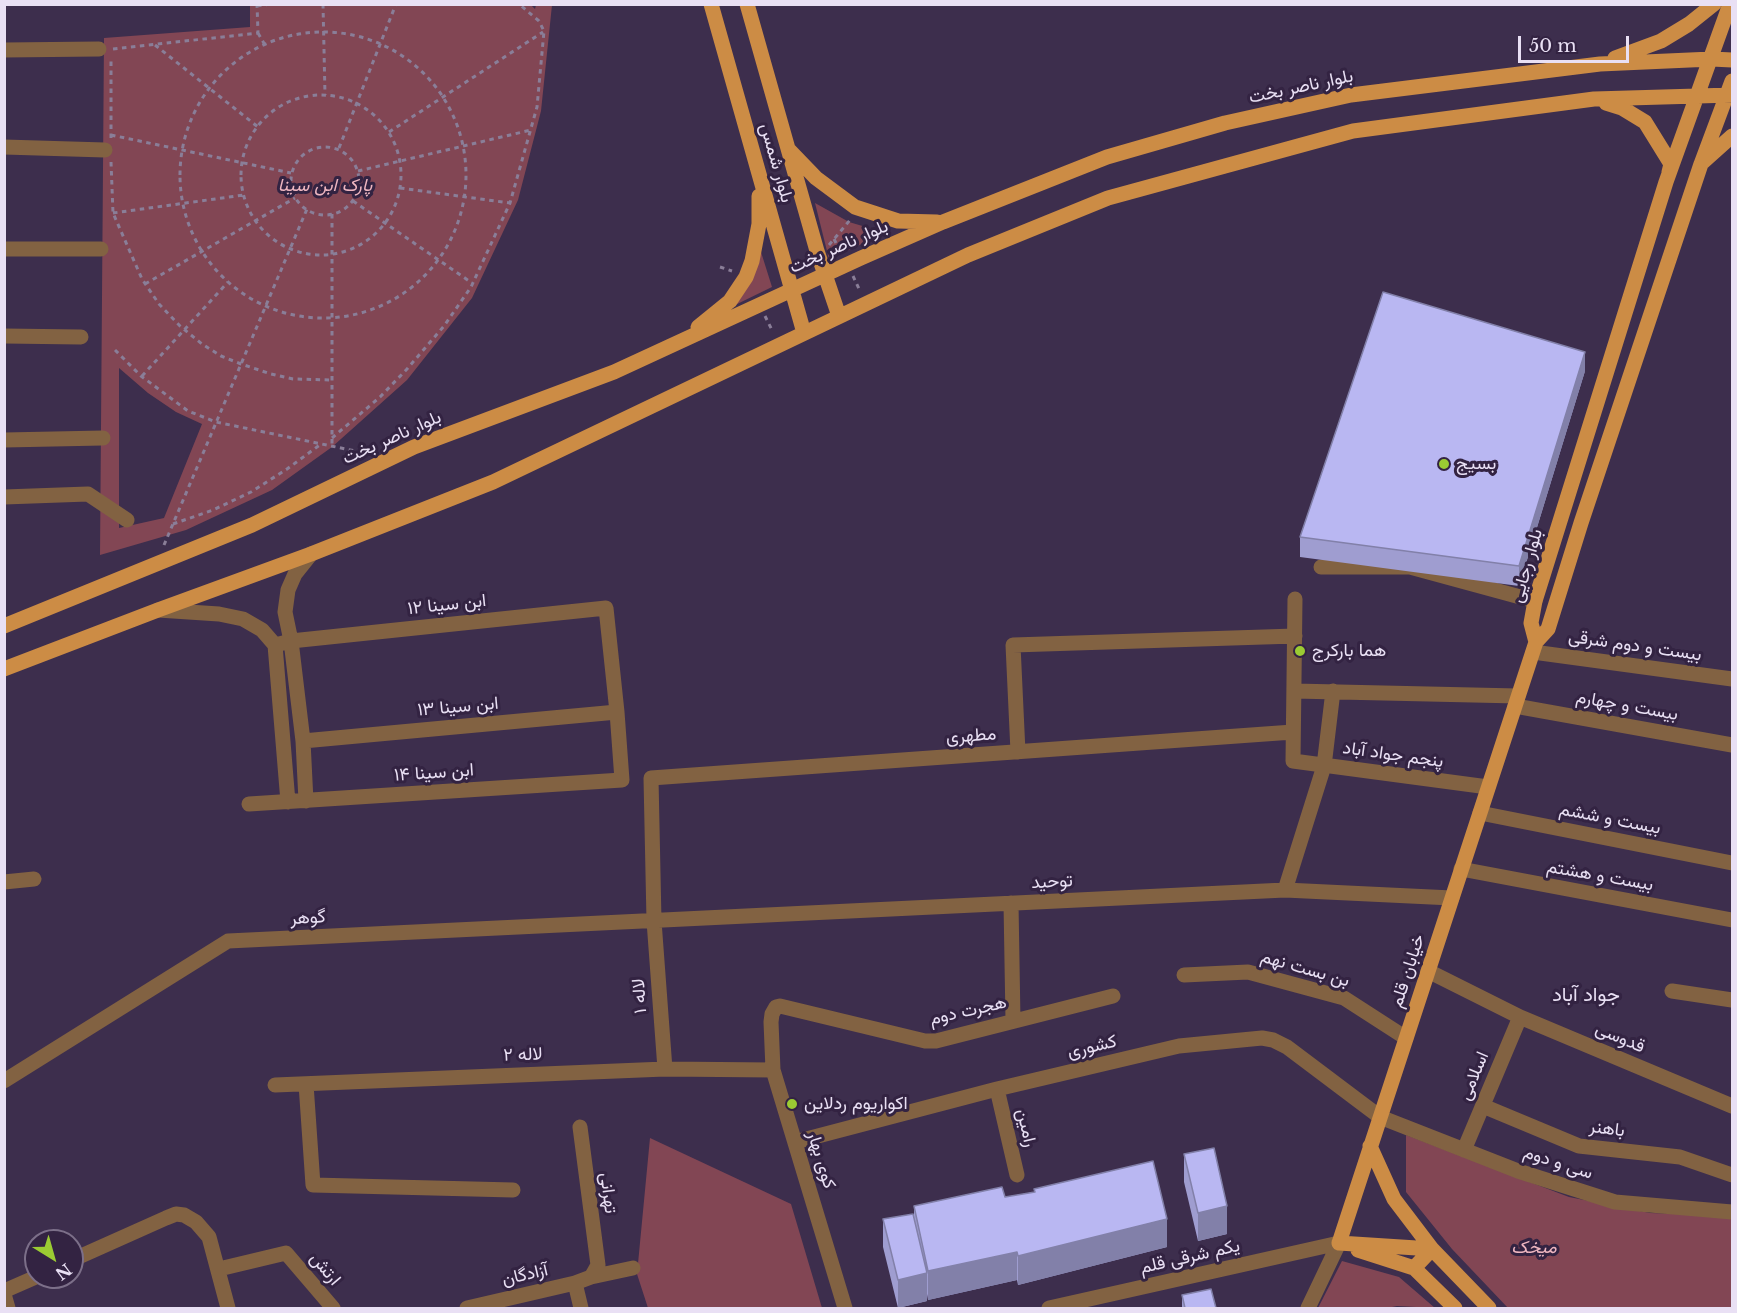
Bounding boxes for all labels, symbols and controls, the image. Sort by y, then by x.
scale bar [1521,24,1632,62]
text: 50 m [1529,35,1577,57]
street label: بلوار ناصر بخت [1247,65,1355,109]
street label: بلوار شمس [754,121,798,205]
park label: پارک ابن سینا [278,175,372,197]
street label: بلوار ناصر بخت [786,216,892,278]
street label: بلوار ناصر بخت [339,407,445,469]
place label: بسیج [1456,453,1496,475]
marker: بسیج [1437,457,1451,471]
street label: بلوار رجایی [1506,527,1548,605]
street label: ابن سینا ۱۲ [407,590,487,620]
street label: بیست و دوم شرقی [1567,626,1703,666]
place label: هما بارکرج [1312,640,1386,662]
marker: هما بارکرج [1293,644,1307,658]
street label: بیست و چهارم [1574,686,1680,726]
street label: ابن سینا ۱۳ [417,693,499,721]
street label: مطهری [945,723,997,749]
street label: پنجم جواد آباد [1341,737,1445,773]
street label: ابن سینا ۱۴ [393,759,475,787]
street label: بیست و ششم [1557,799,1663,839]
street label: بیست و هشتم [1545,856,1655,896]
street label: توحید [1031,870,1073,894]
street label: گوهر [290,906,326,930]
street label: خیابان قلم [1386,932,1430,1010]
street label: بن بست نهم [1258,946,1352,992]
street label: لاله ۱ [628,978,652,1014]
district label: جواد آباد [1552,983,1620,1007]
street label: هجرت دوم [927,992,1009,1030]
street label: قدوسی [1592,1018,1648,1058]
street label: کشوری [1065,1031,1119,1063]
street label: لاله ۲ [503,1044,543,1066]
street label: اسلامی [1454,1048,1494,1104]
place label: اکواریوم ردلاین [804,1093,908,1115]
marker: اکواریوم ردلاین [785,1097,799,1111]
street label: رامین [1011,1107,1041,1149]
street label: باهنر [1588,1116,1626,1142]
street label: کوی بهار [802,1129,840,1191]
street label: سی و دوم [1521,1142,1595,1184]
street label: تهرانی [595,1171,621,1215]
north arrow [24,1229,84,1289]
street label: یکم شرقی قلم [1138,1235,1242,1279]
park label: میخک [1511,1237,1557,1259]
street label: ارتش [305,1248,345,1290]
text: N [52,1259,76,1284]
street label: آزادگان [500,1259,550,1291]

